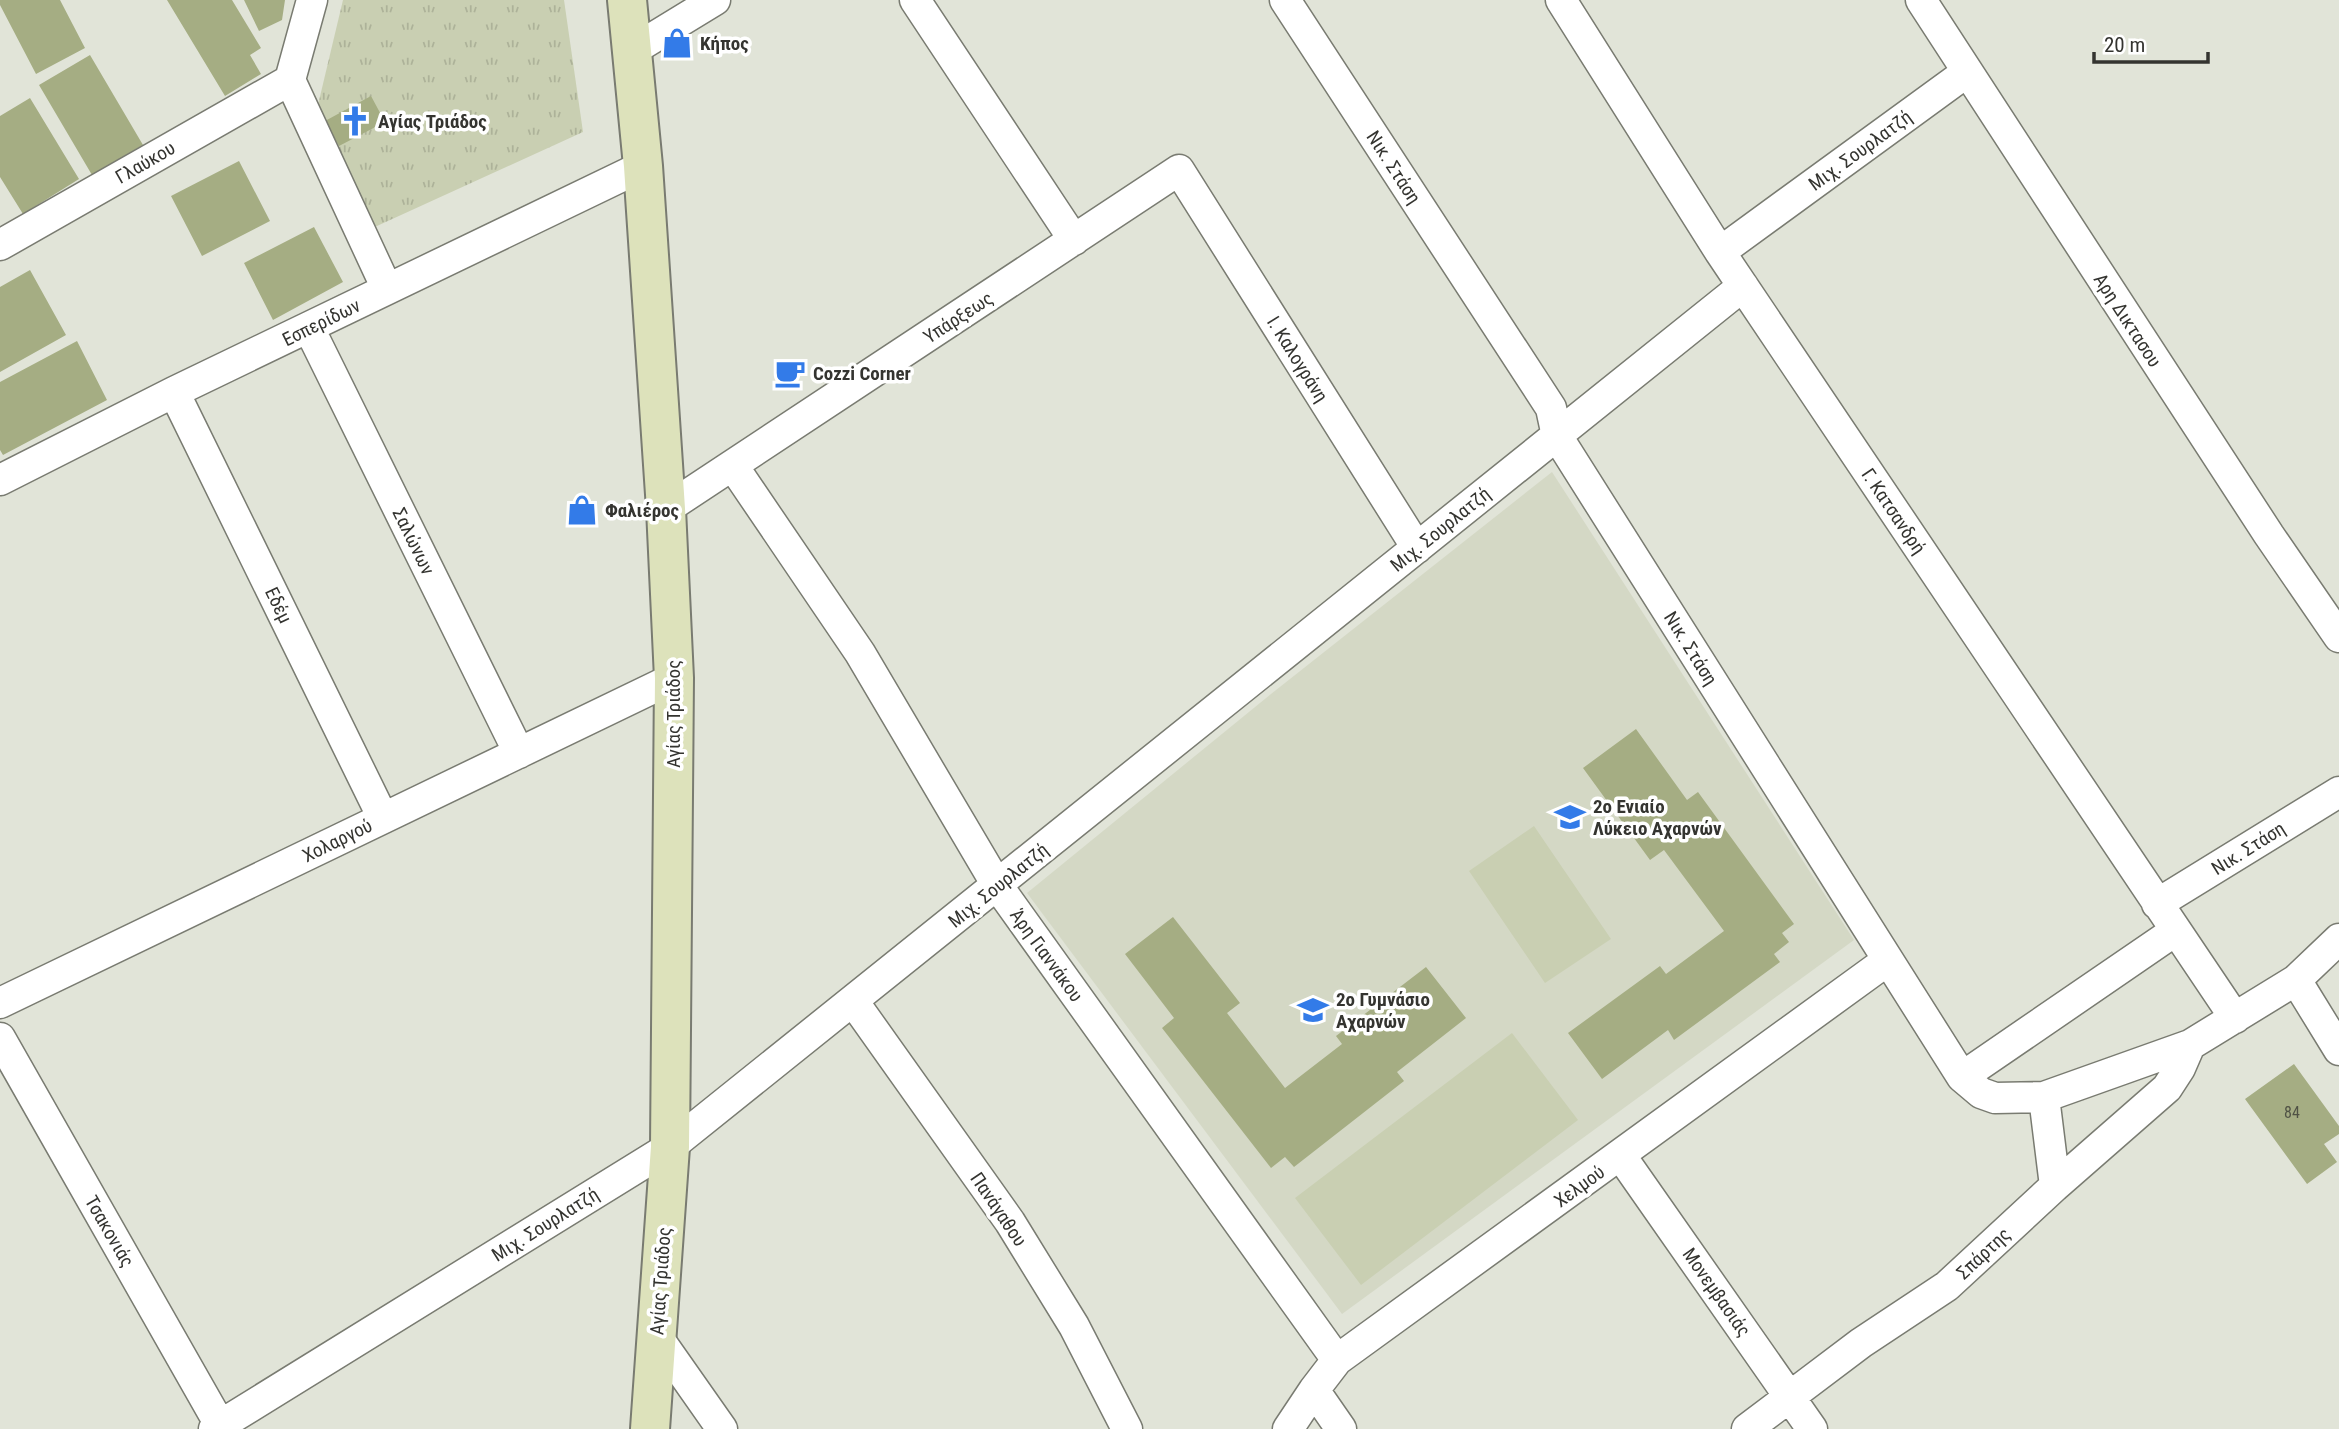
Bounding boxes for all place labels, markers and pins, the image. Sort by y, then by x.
shop icon: Κήπος [660,26,694,60]
place label: Κήπος [700,32,749,55]
church icon: Αγίας Τριάδος [338,104,372,138]
place label: Αγίας Τριάδος [378,110,487,133]
cafe icon: Cozzi Corner [773,356,807,390]
place label: Cozzi Corner [813,362,911,385]
shop icon: Φαλιέρος [565,493,599,527]
place label: Φαλιέρος [605,499,680,522]
place label: 2ο Ενιαίο Λύκειο Αχαρνών [1593,795,1722,840]
school or university icon: 2ο Ενιαίο Λύκειο Αχαρνών [1553,800,1587,834]
place label: 2ο Γυμνάσιο Αχαρνών [1336,988,1430,1033]
school or university icon: 2ο Γυμνάσιο Αχαρνών [1296,993,1330,1027]

